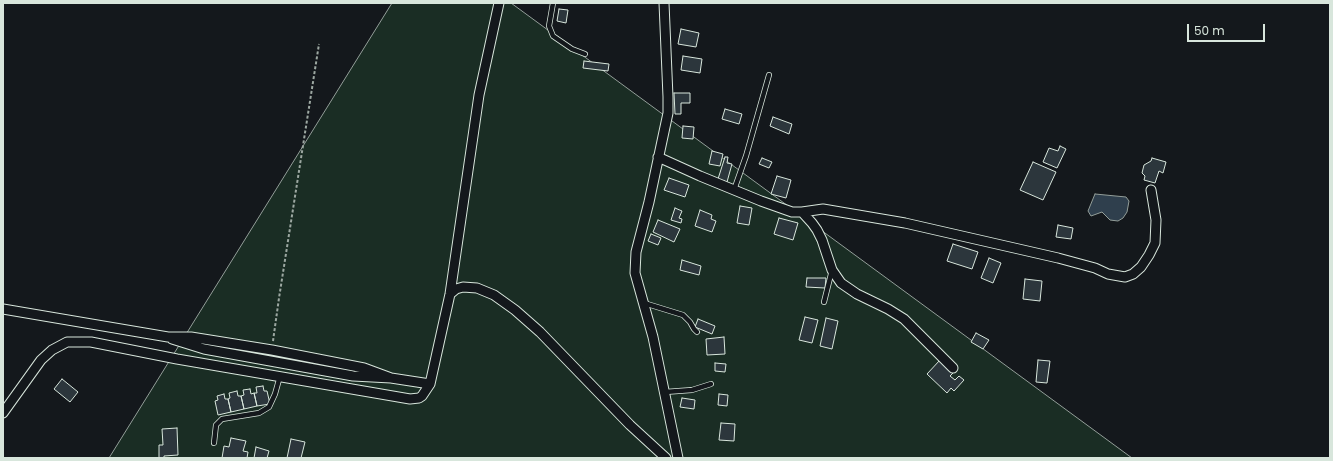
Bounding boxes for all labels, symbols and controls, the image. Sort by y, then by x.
scale bar [1189,16,1267,42]
text: 50 m [1194,22,1225,39]

